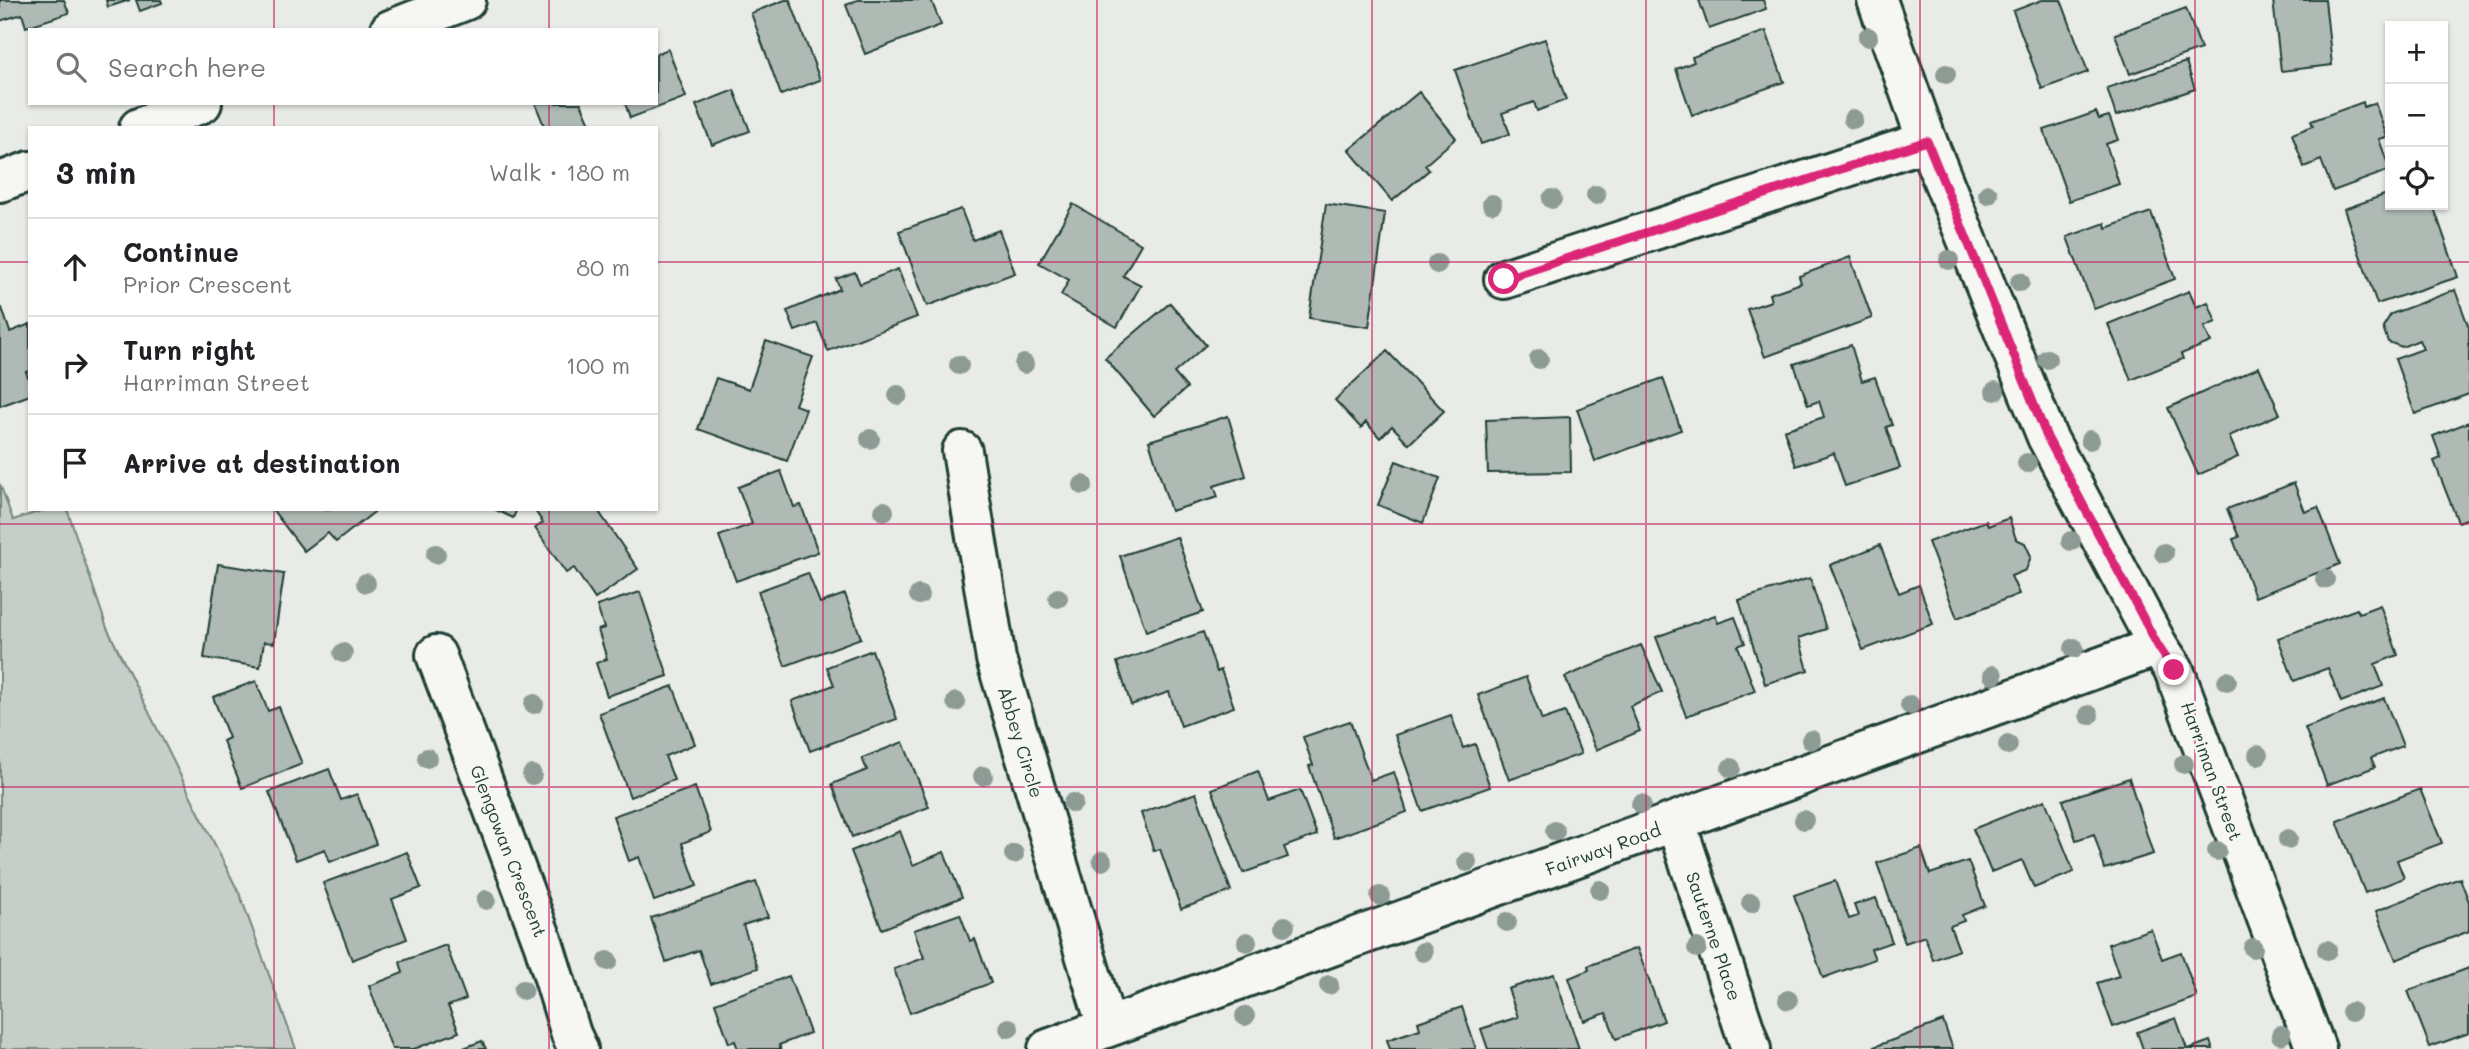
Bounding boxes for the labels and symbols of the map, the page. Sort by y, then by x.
route start [1488,263,1519,294]
route end [2158,654,2189,685]
street label: Abbey Circle [993,683,1049,801]
street label: Harriman Street [2176,698,2248,844]
street label: Glengowan Crescent [465,762,553,940]
street label: Fairway Road [1542,817,1664,881]
street label: Sauterne Place [1681,868,1747,1004]

